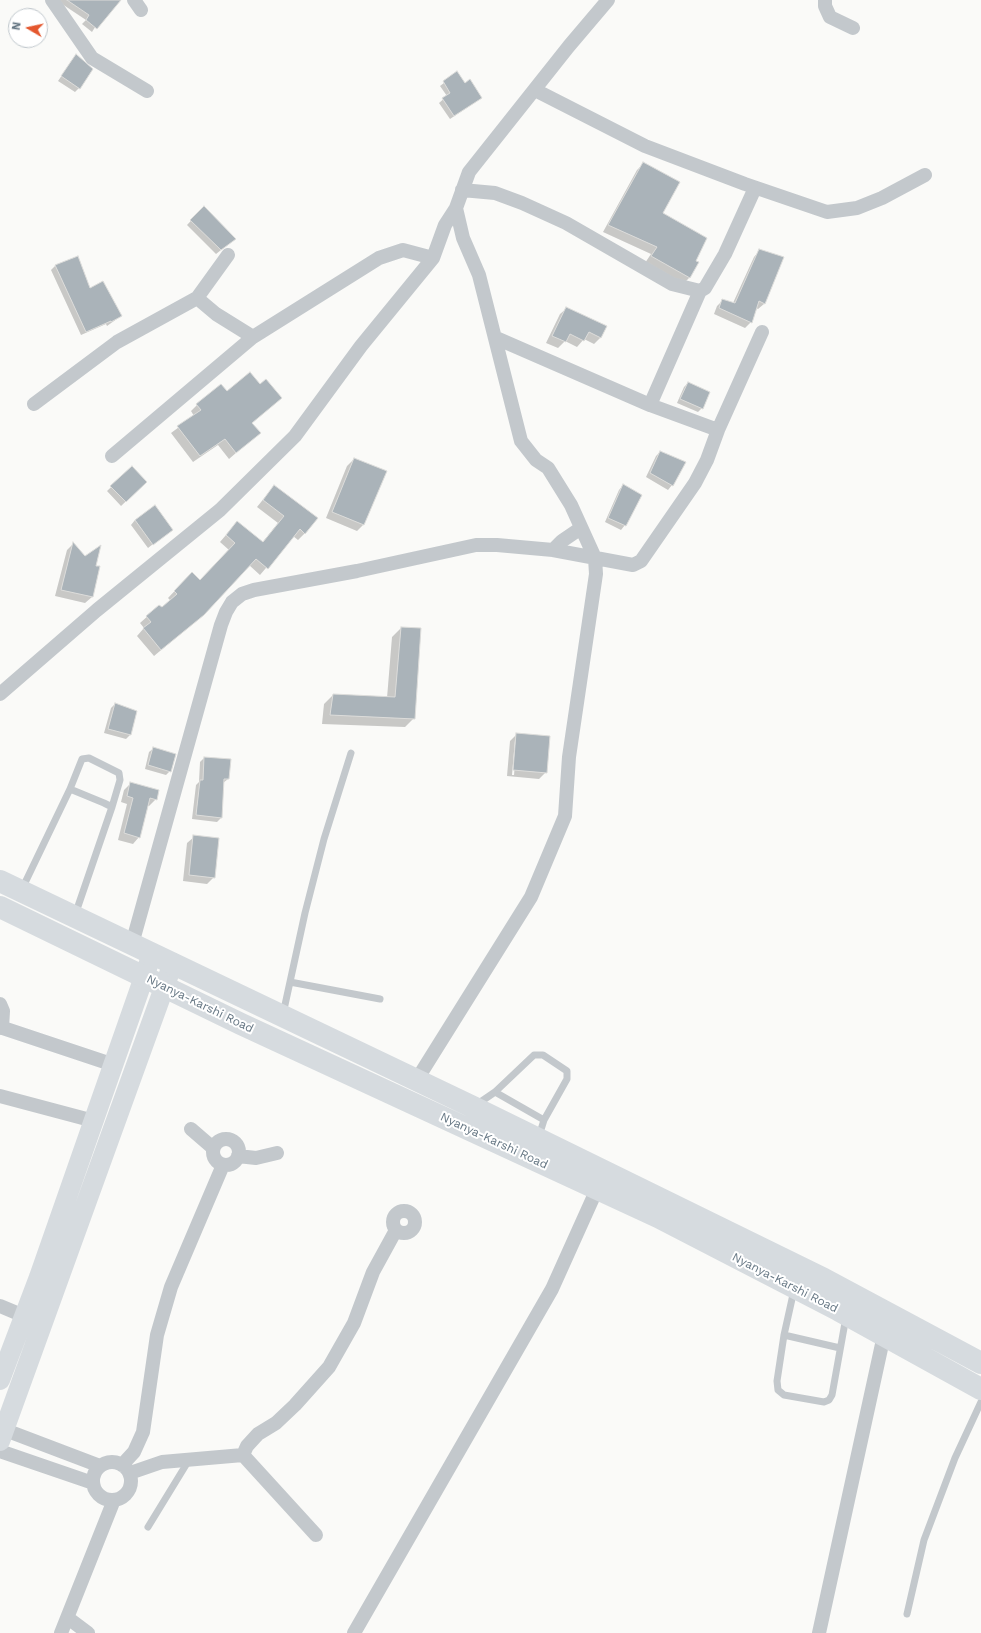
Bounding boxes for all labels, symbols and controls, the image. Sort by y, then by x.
north arrow [8,8,48,48]
text: N [10,21,24,31]
street label: Nyanya-Karshi Road [144,972,256,1036]
street label: Nyanya-Karshi Road [438,1110,550,1172]
street label: Nyanya-Karshi Road [730,1250,840,1316]

